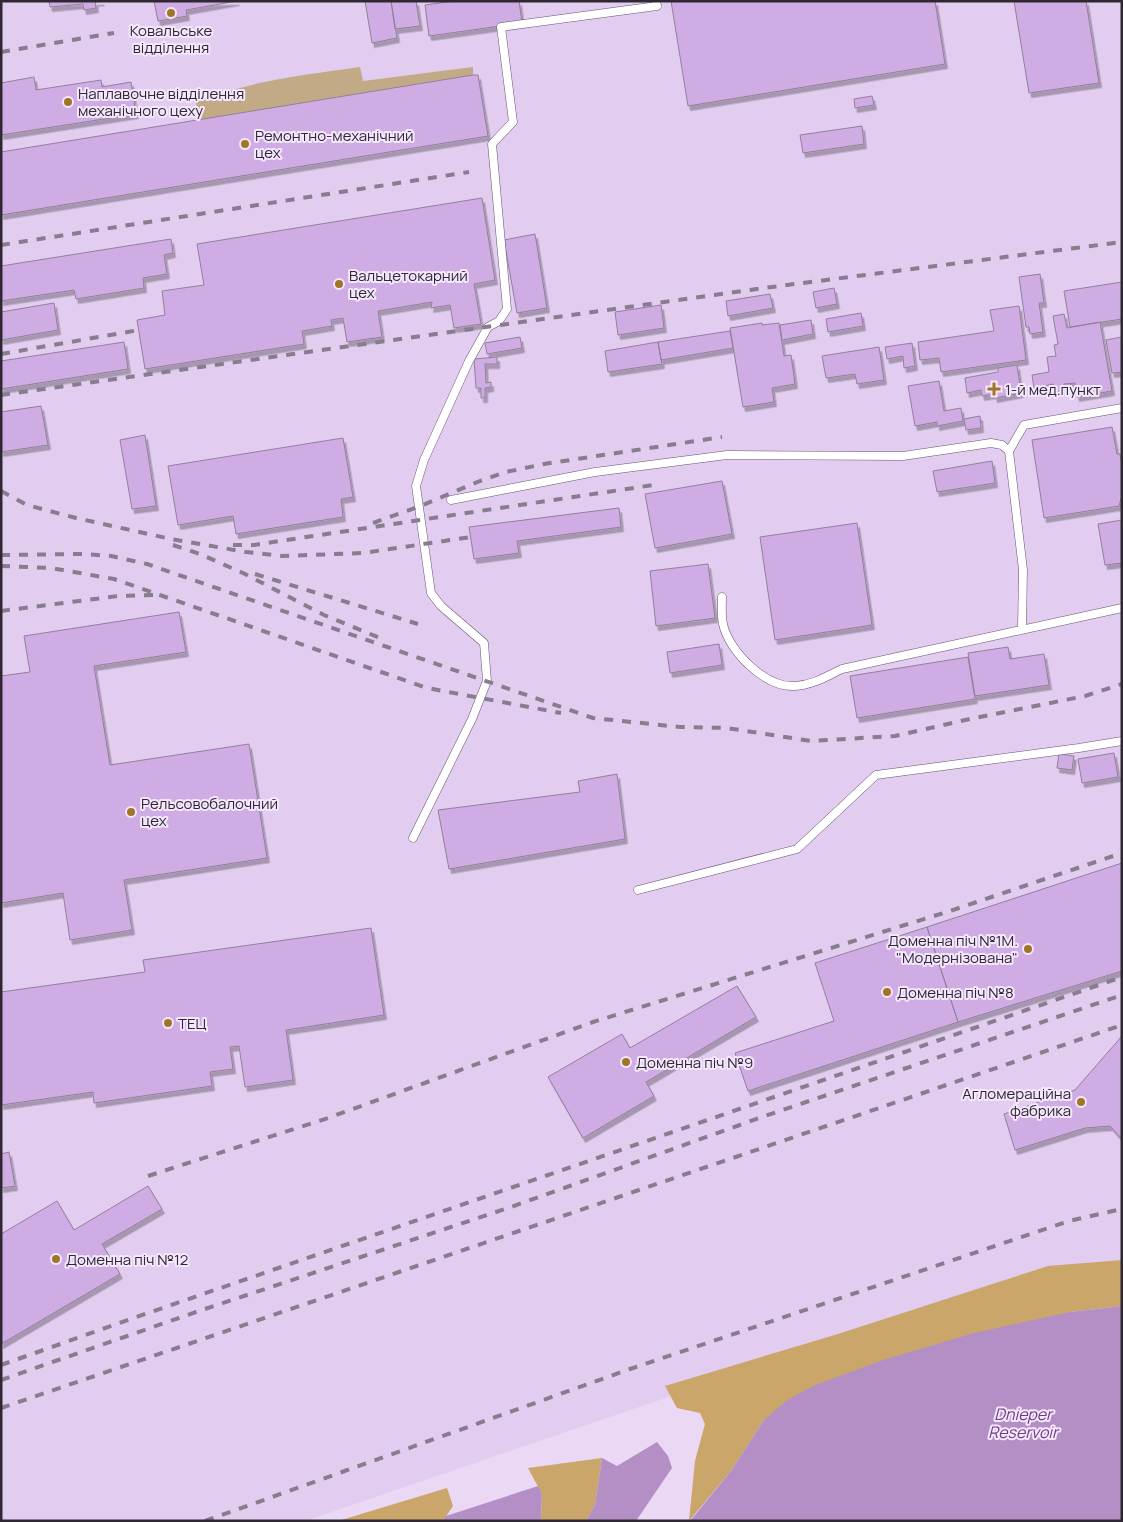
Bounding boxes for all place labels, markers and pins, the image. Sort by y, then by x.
marker: Ковальське відділення [165,7,177,19]
place label: Ковальське відділення [130,20,212,58]
place label: Наплавочне відділення механічного цеху [78,83,244,121]
marker: Наплавочне відділення механічного цеху [62,96,74,108]
place label: Ремонтно-механічний цех [255,125,414,163]
marker: Ремонтно-механічний цех [239,138,251,150]
place label: Вальцетокарний цех [349,265,468,303]
marker: Вальцетокарний цех [333,278,345,290]
place label: 1-й мед.пункт [1005,379,1101,400]
marker: 1-й мед.пункт [987,382,1001,396]
place label: Рельсовобалочний цех [141,793,278,831]
marker: Рельсовобалочний цех [125,806,137,818]
place label: Доменна піч №1М. "Модернізована" [888,930,1018,968]
marker: Доменна піч №1М. "Модернізована" [1022,943,1034,955]
place label: Доменна піч №8 [897,982,1014,1003]
marker: Доменна піч №8 [881,986,893,998]
place label: ТЕЦ [178,1013,206,1034]
marker: ТЕЦ [162,1017,174,1029]
place label: Доменна піч №9 [636,1052,753,1073]
marker: Доменна піч №9 [620,1056,632,1068]
place label: Агломераційна фабрика [962,1083,1071,1121]
marker: Агломераційна фабрика [1075,1096,1087,1108]
place label: Доменна піч №12 [66,1249,188,1270]
marker: Доменна піч №12 [50,1253,62,1265]

